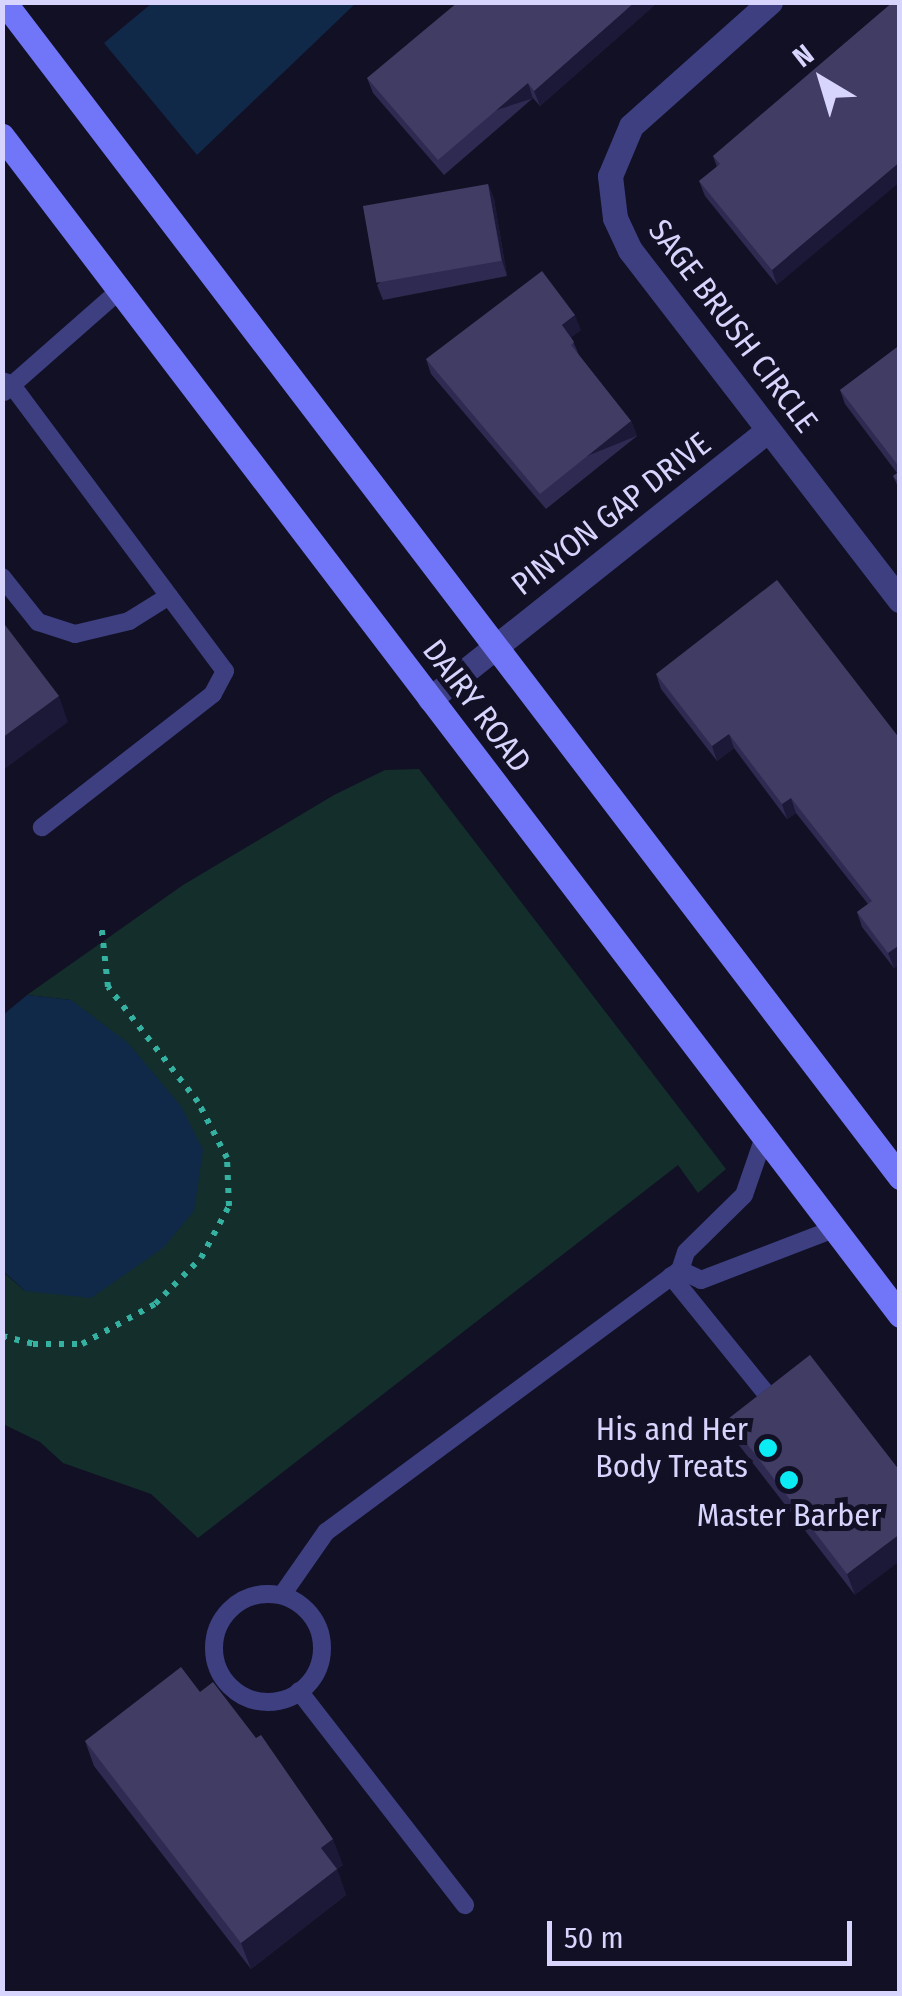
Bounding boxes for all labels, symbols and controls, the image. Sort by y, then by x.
north arrow [772,30,872,130]
text: N [786,38,820,74]
street label: SAGE BRUSH CIRCLE [641,212,825,440]
street label: PINYON GAP DRIVE [504,424,718,604]
street label: DAIRY ROAD [415,632,539,780]
place label: His and Her Body Treats [595,1411,748,1486]
marker: His and Her Body Treats [757,1437,779,1459]
marker: Master Barber [778,1469,800,1491]
place label: Master Barber [697,1496,881,1534]
scale bar [552,1901,857,1963]
text: 50 m [564,1920,624,1956]

